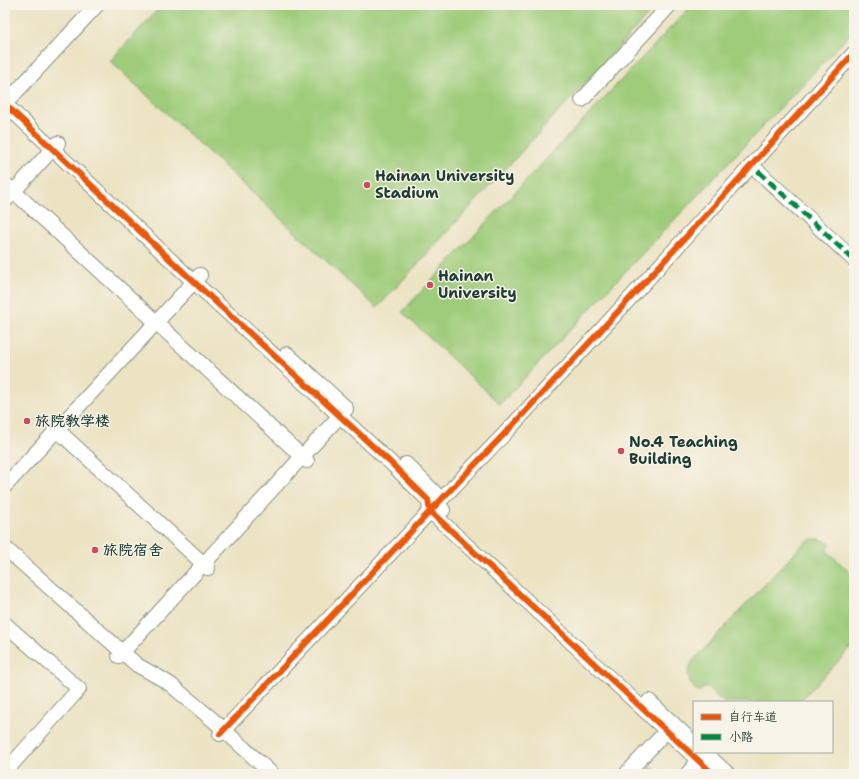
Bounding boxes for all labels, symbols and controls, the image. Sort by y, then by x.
place label: Hainan University Stadium [375,166,514,203]
marker: Hainan University Stadium [362,180,372,190]
place label: Hainan University [438,266,517,303]
marker: Hainan University [425,280,435,290]
place label: 旅院教学楼 [35,411,110,431]
marker: 旅院教学楼 [22,416,32,426]
place label: No.4 Teaching Building [629,432,738,469]
marker: No.4 Teaching Building [616,446,626,456]
place label: 旅院宿舍 [103,540,163,560]
marker: 旅院宿舍 [90,545,100,555]
legend [693,701,833,753]
text: 自行车道 [729,709,777,725]
text: 小路 [729,729,753,745]

